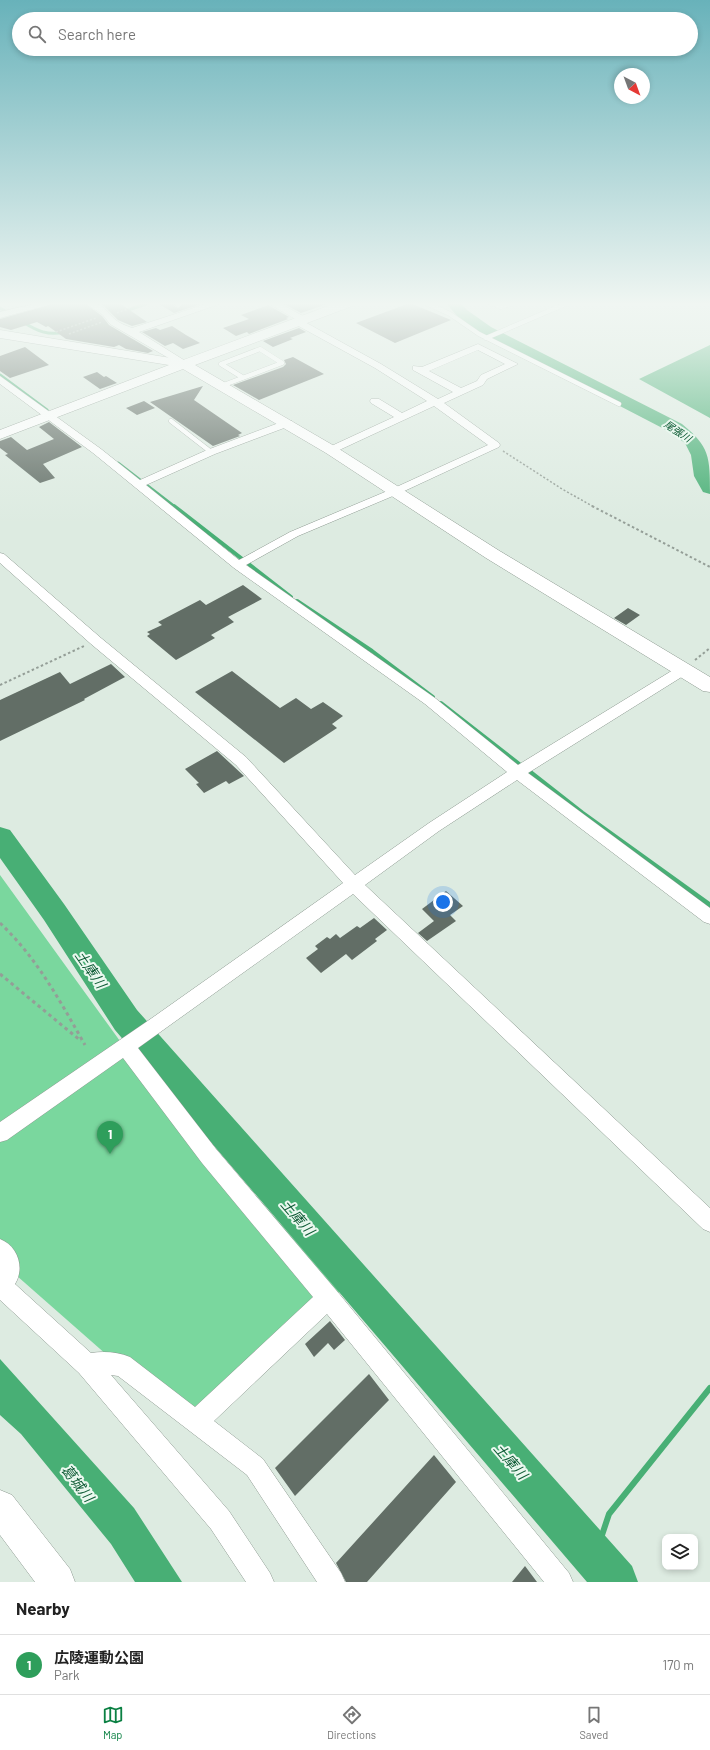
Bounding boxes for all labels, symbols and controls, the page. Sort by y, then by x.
search box [12,12,698,56]
icon: search [26,23,48,45]
text: Search here [58,25,136,43]
north arrow [614,68,650,104]
water label: 尾張川 [662,418,695,445]
your location [433,892,453,912]
water label: 土庫川 [72,947,111,993]
pin: 1 [97,1121,123,1154]
water label: 土庫川 [278,1196,320,1240]
water label: 土庫川 [491,1440,533,1484]
water label: 葛城川 [58,1461,99,1506]
map controls [662,1534,698,1570]
button: layers [662,1534,698,1570]
text: Nearby [16,1598,70,1618]
text: 広陵運動公園 [54,1648,144,1666]
text: 1 [27,1657,31,1673]
text: 170 m [663,1657,694,1673]
text: Park [54,1667,80,1683]
tab: Map [102,1704,124,1741]
tab: Directions [327,1704,376,1741]
tab: Saved [579,1704,608,1741]

